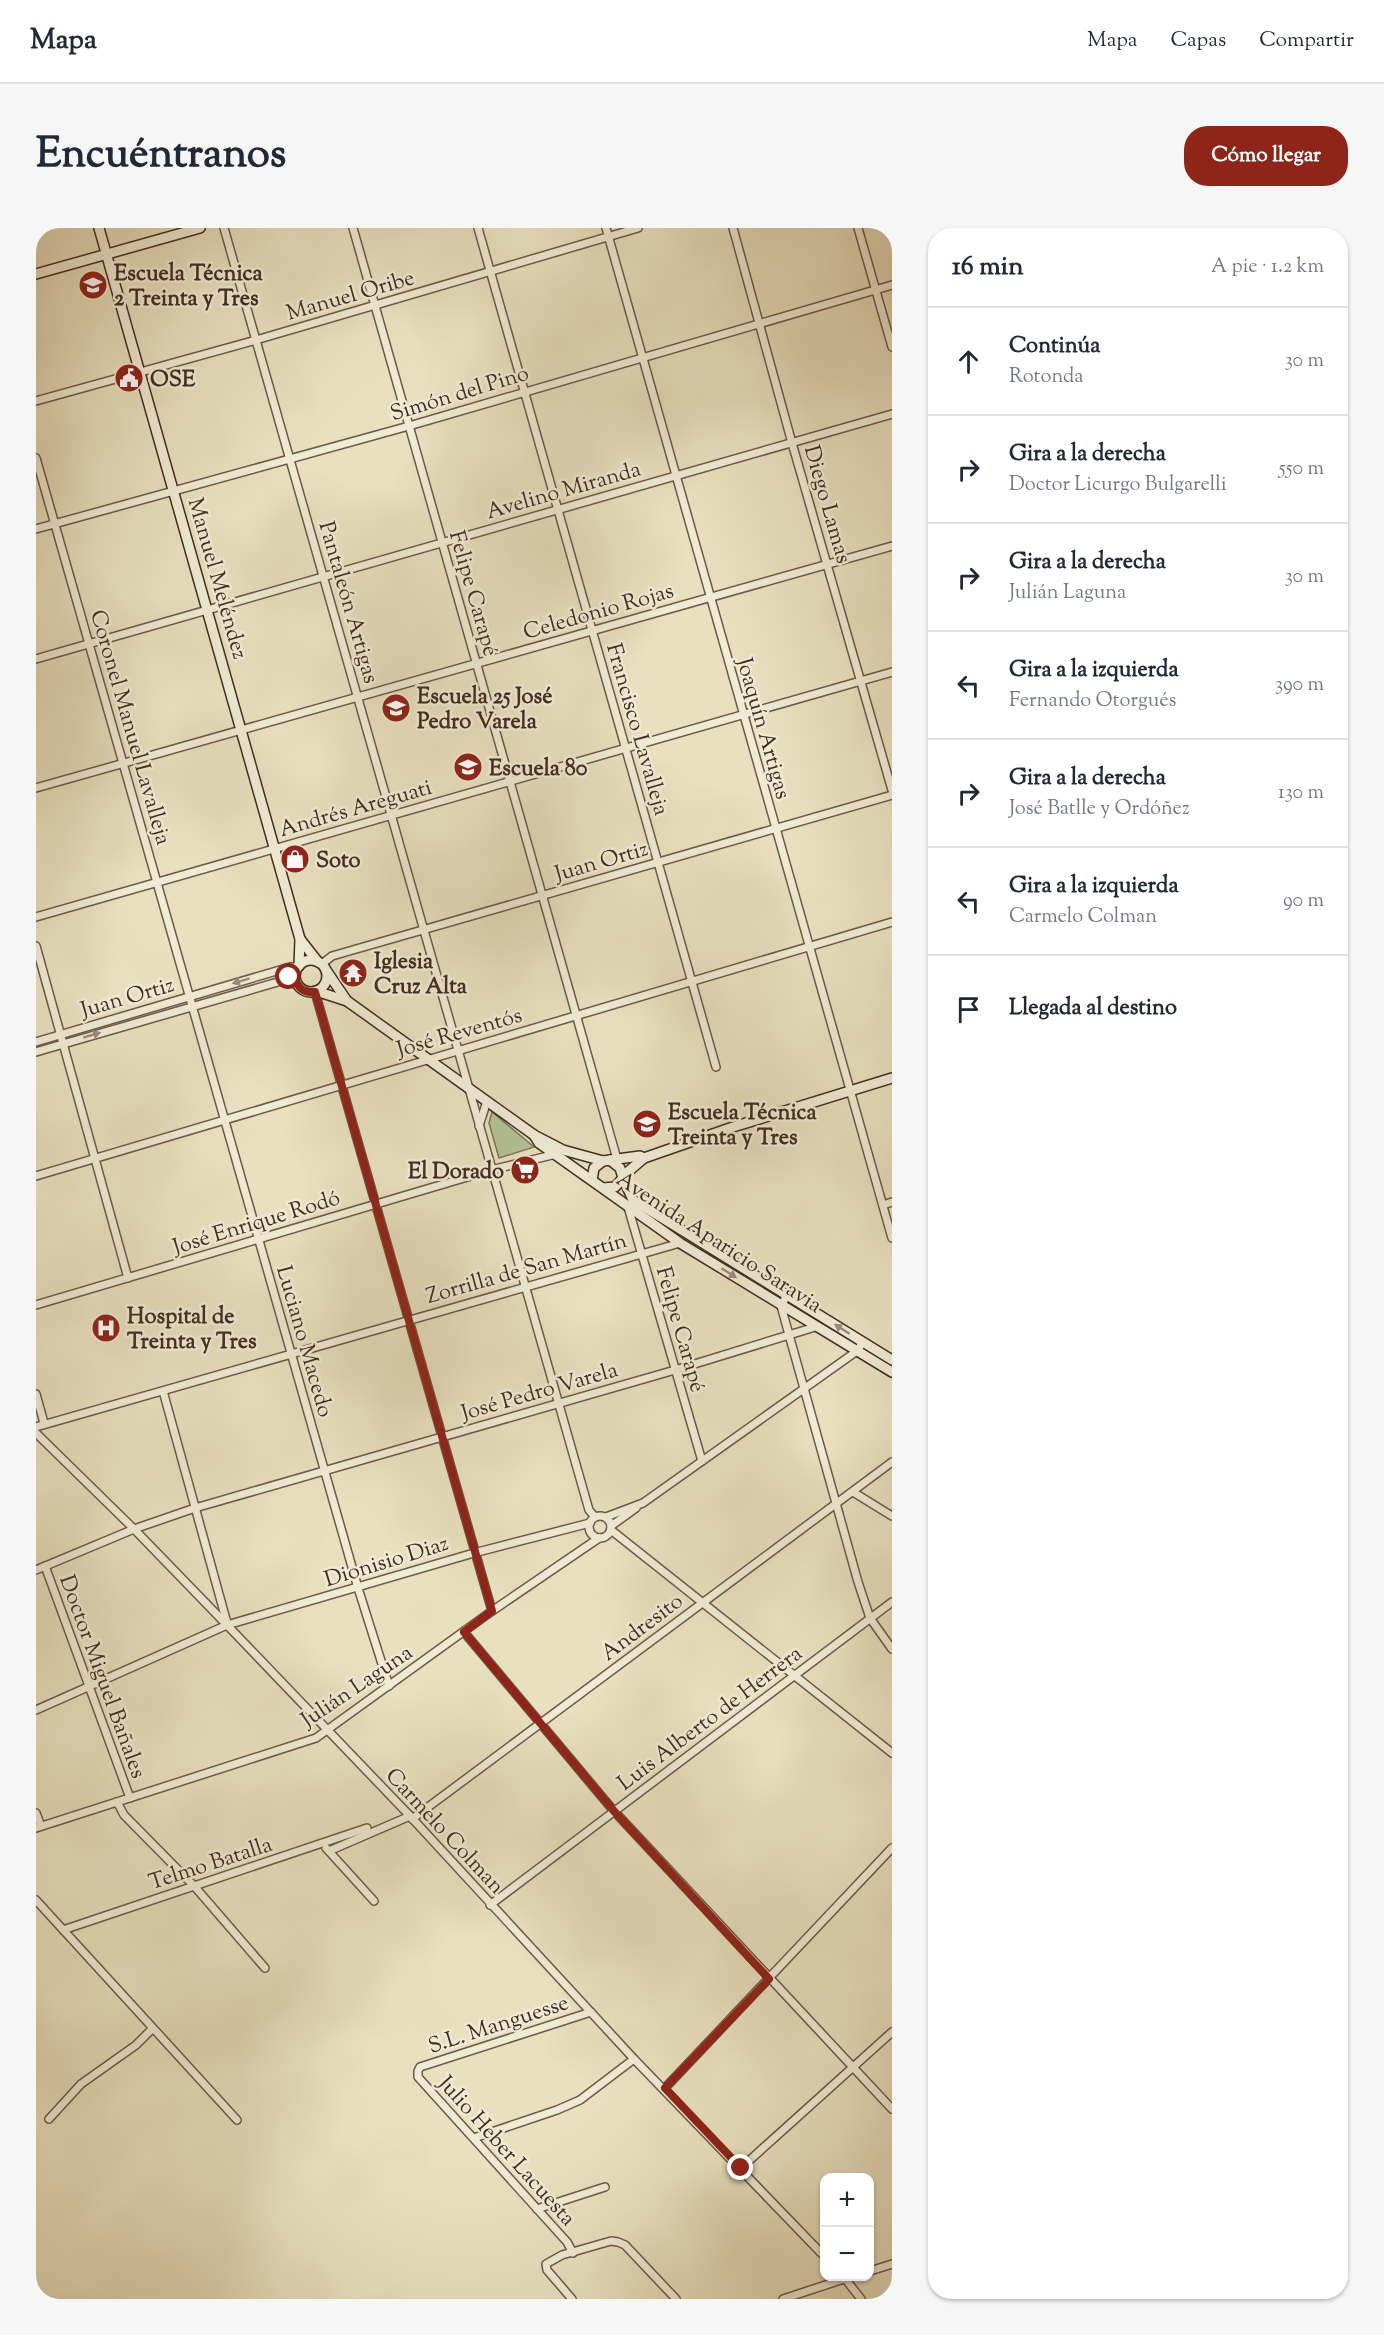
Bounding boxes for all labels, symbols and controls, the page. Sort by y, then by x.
text: Mapa [30,21,97,61]
text: Mapa [1087,26,1137,56]
text: Capas [1170,26,1226,56]
text: Compartir [1259,26,1354,56]
text: Encuéntranos [36,126,286,186]
button: Cómo llegar [1184,126,1348,186]
text: 16 min [952,249,1024,286]
text: A pie · 1.2 km [1211,253,1324,282]
place label: Escuela Técnica 2 Treinta y Tres [114,259,263,316]
street label: Manuel Oribe [283,263,419,330]
school or university icon: Escuela Técnica 2 Treinta y Tres [77,269,109,301]
text: Continúa [1009,331,1100,363]
icon: ahead [952,345,985,378]
text: 30 m [1285,347,1324,376]
street label: Simón del Pino [387,359,533,431]
public building icon: OSE [113,362,145,394]
text: Rotonda [1009,363,1084,392]
place label: OSE [150,365,196,397]
text: Gira a la derecha [1009,439,1166,471]
street label: Diego Lamas [794,442,858,568]
icon: right [952,453,985,486]
street label: Avelino Miranda [483,454,645,529]
text: 550 m [1279,455,1324,484]
text: Doctor Licurgo Bulgarelli [1009,471,1227,500]
street label: Manuel Meléndez [178,494,254,663]
street label: Pantaleón Artigas [309,518,386,688]
street label: Felipe Carapé [439,527,505,660]
text: Gira a la derecha [1009,547,1166,579]
icon: right [952,561,985,594]
text: 30 m [1285,563,1324,592]
street label: Celedonio Rojas [520,576,678,650]
text: Julián Laguna [1009,579,1126,608]
street label: Coronel Manuel Lavalleja [80,607,178,849]
street label: Francisco Lavalleja [596,640,676,820]
street label: Joaquín Artigas [726,653,798,803]
text: Gira a la izquierda [1009,655,1179,687]
icon: left [952,669,985,702]
text: 390 m [1275,671,1324,700]
place label: Escuela 25 José Pedro Varela [417,682,552,739]
text: Fernando Otorgués [1009,687,1176,716]
school or university icon: Escuela 25 José Pedro Varela [380,692,412,724]
school or university icon: Escuela 80 [452,751,484,783]
place label: Escuela 80 [489,754,588,786]
text: Gira a la derecha [1009,763,1166,795]
street label: Andrés Areguati [276,773,436,847]
icon: right [952,777,985,810]
text: 130 m [1278,779,1324,808]
text: José Batlle y Ordóñez [1009,795,1190,824]
street label: Juan Ortiz [550,834,652,892]
shop icon: Soto [279,843,311,875]
place label: Soto [316,846,361,878]
text: Gira a la izquierda [1009,871,1179,903]
icon: left [952,885,985,918]
text: 90 m [1283,887,1324,916]
text: Carmelo Colman [1009,903,1157,932]
place label: Iglesia Cruz Alta [374,947,468,1004]
temple icon: Iglesia Cruz Alta [337,957,369,989]
route start [275,963,301,989]
street label: Juan Ortiz [76,970,178,1028]
one-way arrow [232,977,250,986]
icon: arrive [952,993,985,1026]
text: Llegada al destino [1009,993,1177,1025]
street label: José Reventós [392,1001,526,1067]
one-way arrow [83,1030,101,1039]
place label: Escuela Técnica Treinta y Tres [668,1098,817,1155]
school or university icon: Escuela Técnica Treinta y Tres [631,1108,663,1140]
supermarket icon: El Dorado [509,1154,541,1186]
place label: El Dorado [408,1157,504,1189]
street label: Avenida Aparicio Saravia [609,1165,828,1322]
street label: José Enrique Rodó [168,1183,345,1265]
street label: Zorrilla de San Martín [423,1226,631,1314]
street label: Luciano Macedo [266,1262,340,1421]
street label: Felipe Carapé [646,1263,712,1396]
one-way arrow [721,1268,738,1279]
place label: Hospital de Treinta y Tres [127,1302,257,1359]
hospital icon: Hospital de Treinta y Tres [90,1312,122,1344]
one-way arrow [834,1323,850,1334]
street label: José Pedro Varela [457,1355,622,1431]
street label: Dionisio Diaz [321,1529,453,1597]
street label: Doctor Miguel Bañales [49,1571,153,1783]
street label: Andresito [595,1587,691,1670]
street label: Julián Laguna [294,1638,420,1737]
street label: Luis Alberto de Herrera [612,1639,810,1800]
street label: Carmelo Colman [377,1762,511,1902]
street label: Telmo Batalla [145,1830,277,1900]
street label: S.L. Manguesse [425,1988,573,2064]
street label: Julio Heber Lacuesta [429,2069,582,2234]
route end [727,2154,753,2180]
map controls [820,2173,874,2281]
button: + [820,2173,874,2227]
button: − [820,2227,874,2281]

